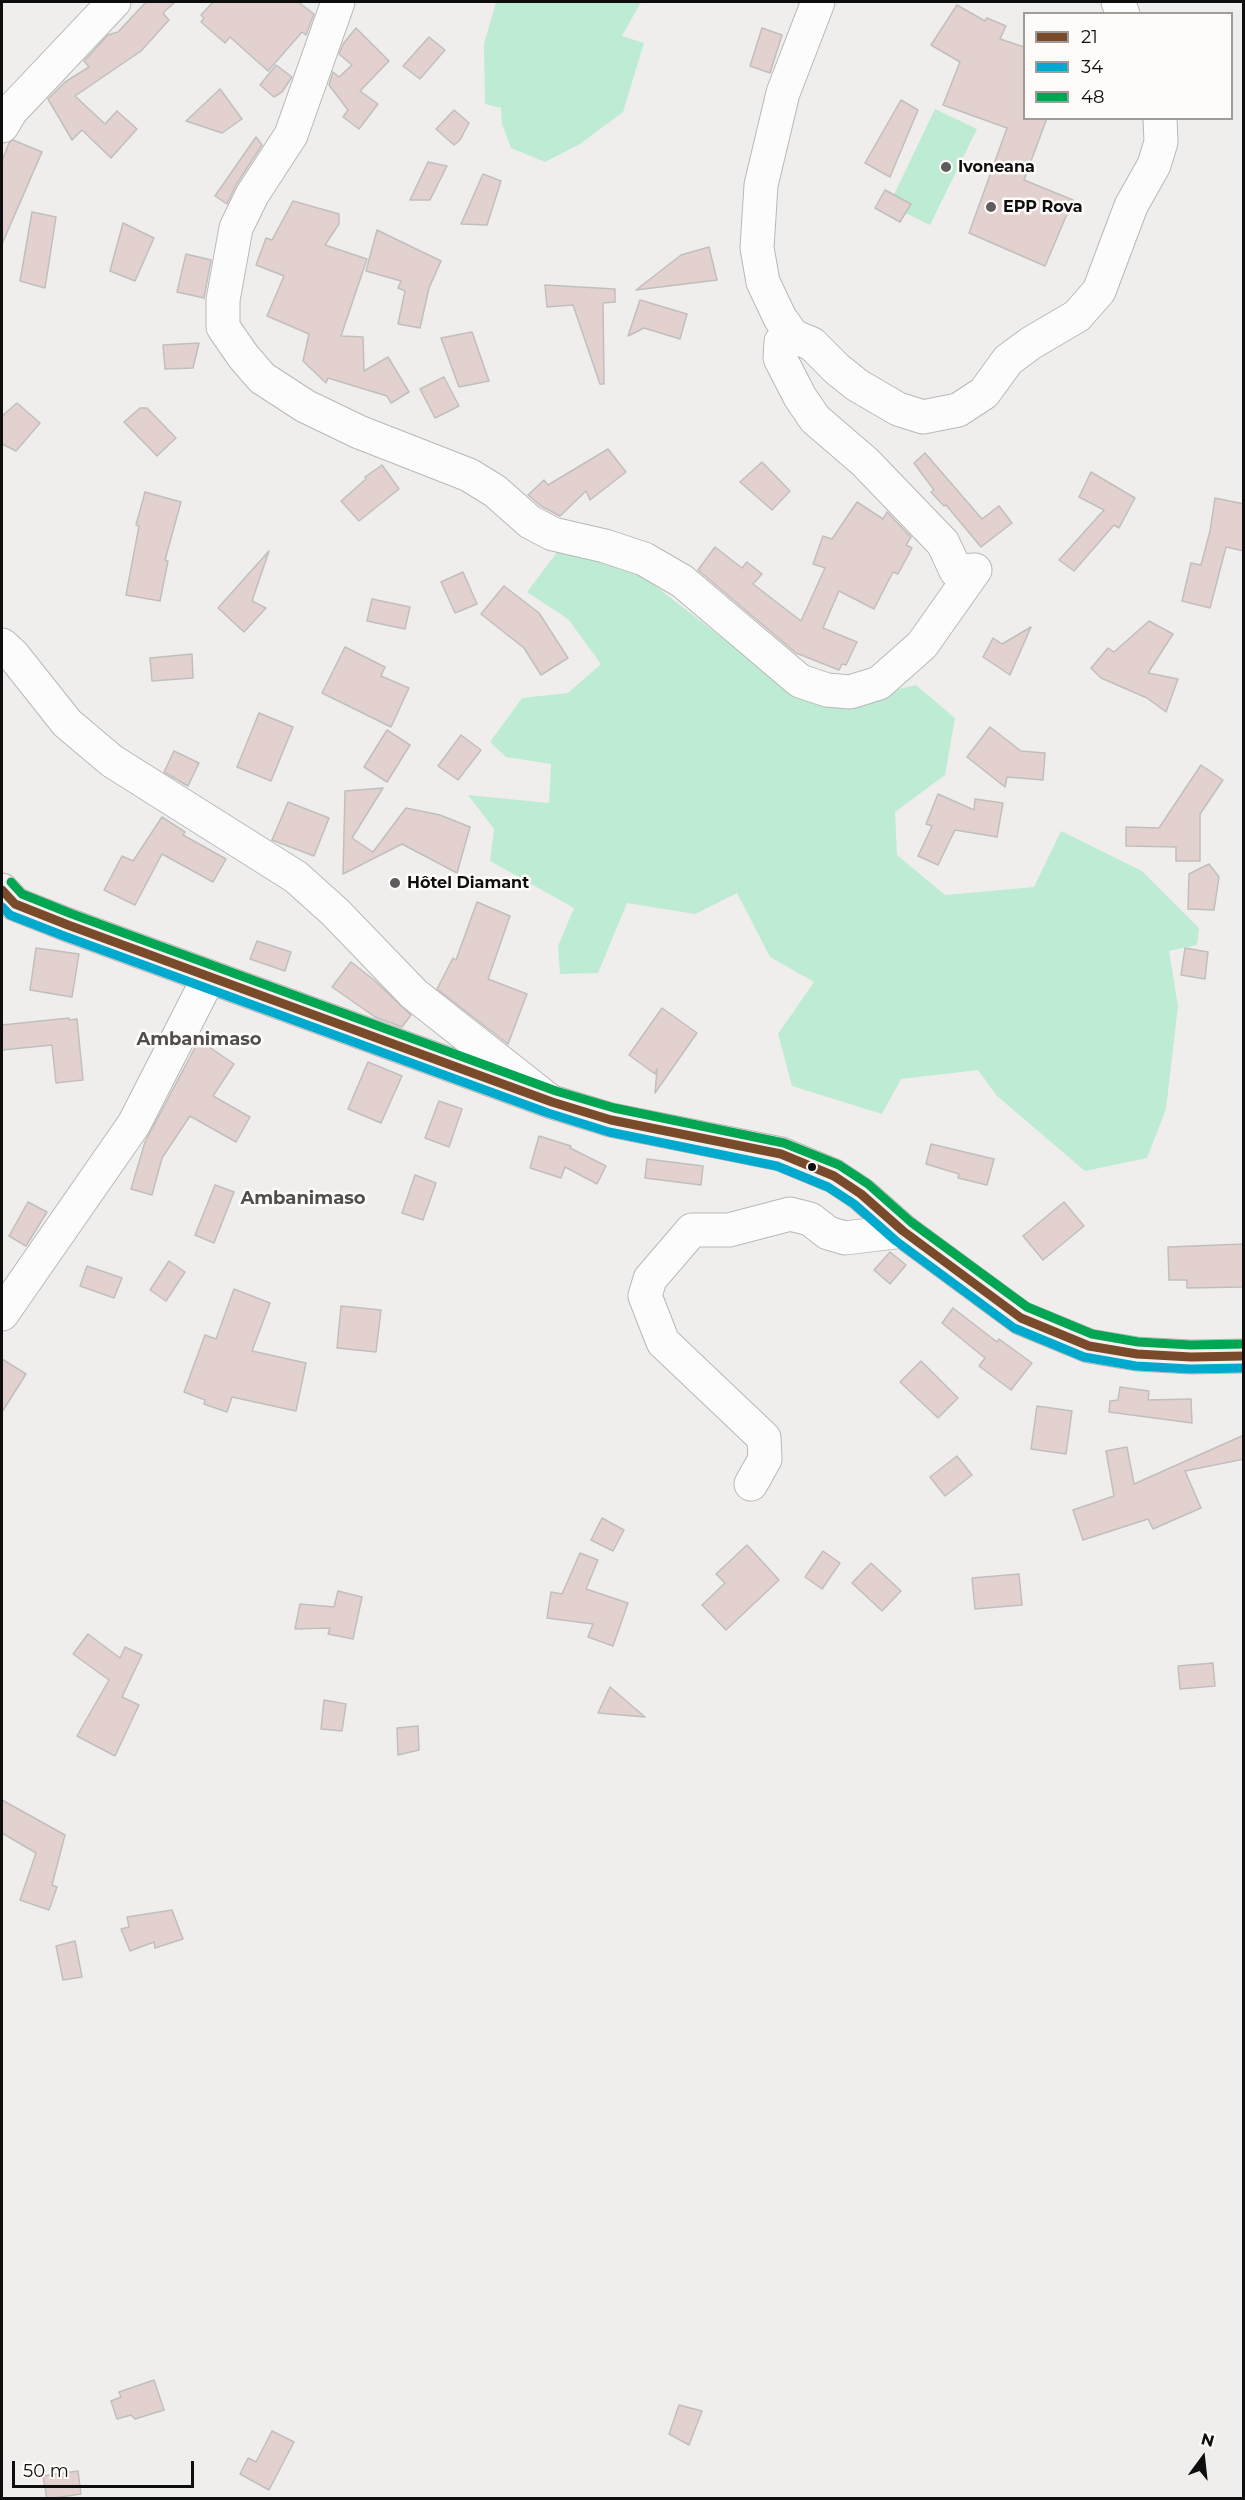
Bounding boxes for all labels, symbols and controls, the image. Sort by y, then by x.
legend [1023,12,1233,120]
text: 21 [1081,26,1098,48]
text: 34 [1081,56,1103,78]
text: 48 [1081,86,1105,108]
place label: Ivoneana [958,157,1035,177]
marker: Ivoneana [939,160,953,174]
place label: EPP Rova [1003,197,1083,217]
marker: EPP Rova [984,200,998,214]
place label: Hôtel Diamant [407,873,529,893]
marker: Hôtel Diamant [388,876,402,890]
district label: Ambanimaso [136,1029,262,1051]
unlabelled marker [806,1161,818,1173]
district label: Ambanimaso [240,1188,366,1210]
north arrow [1173,2428,1233,2488]
text: N [1199,2429,1216,2451]
scale bar [15,2449,196,2487]
text: 50 m [23,2460,69,2482]

